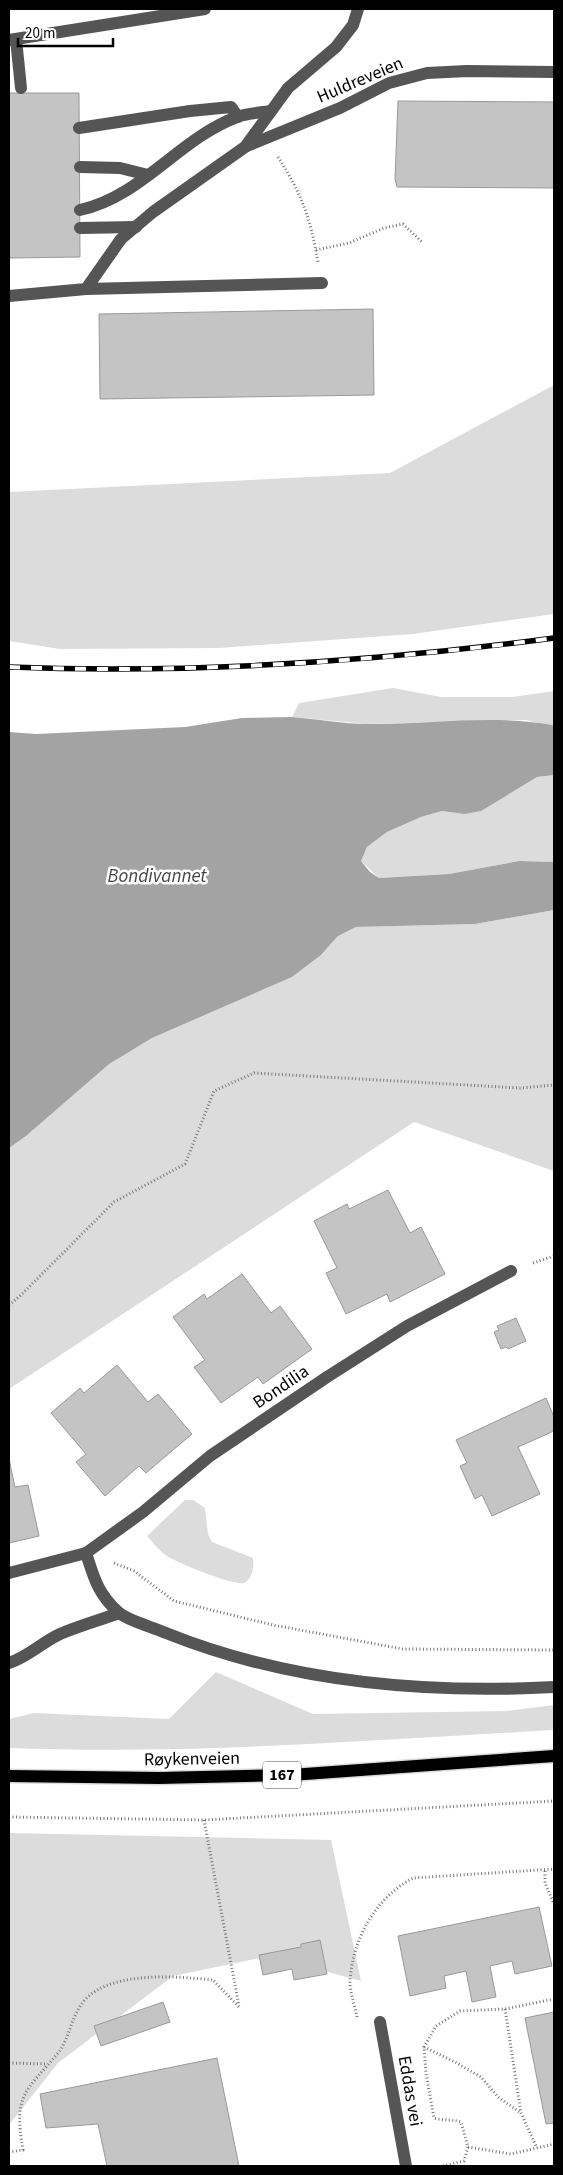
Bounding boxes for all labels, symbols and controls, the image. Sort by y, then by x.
scale bar [18,15,112,47]
text: 20 m [25,23,55,44]
street label: Huldreveien [313,51,407,109]
water label: Bondivannet [108,863,207,890]
street label: Bondilia [248,1359,314,1415]
street label: Røykenveien [144,1746,240,1772]
road number: 167 [263,1762,301,1788]
street label: Eddas vei [392,2054,428,2128]

